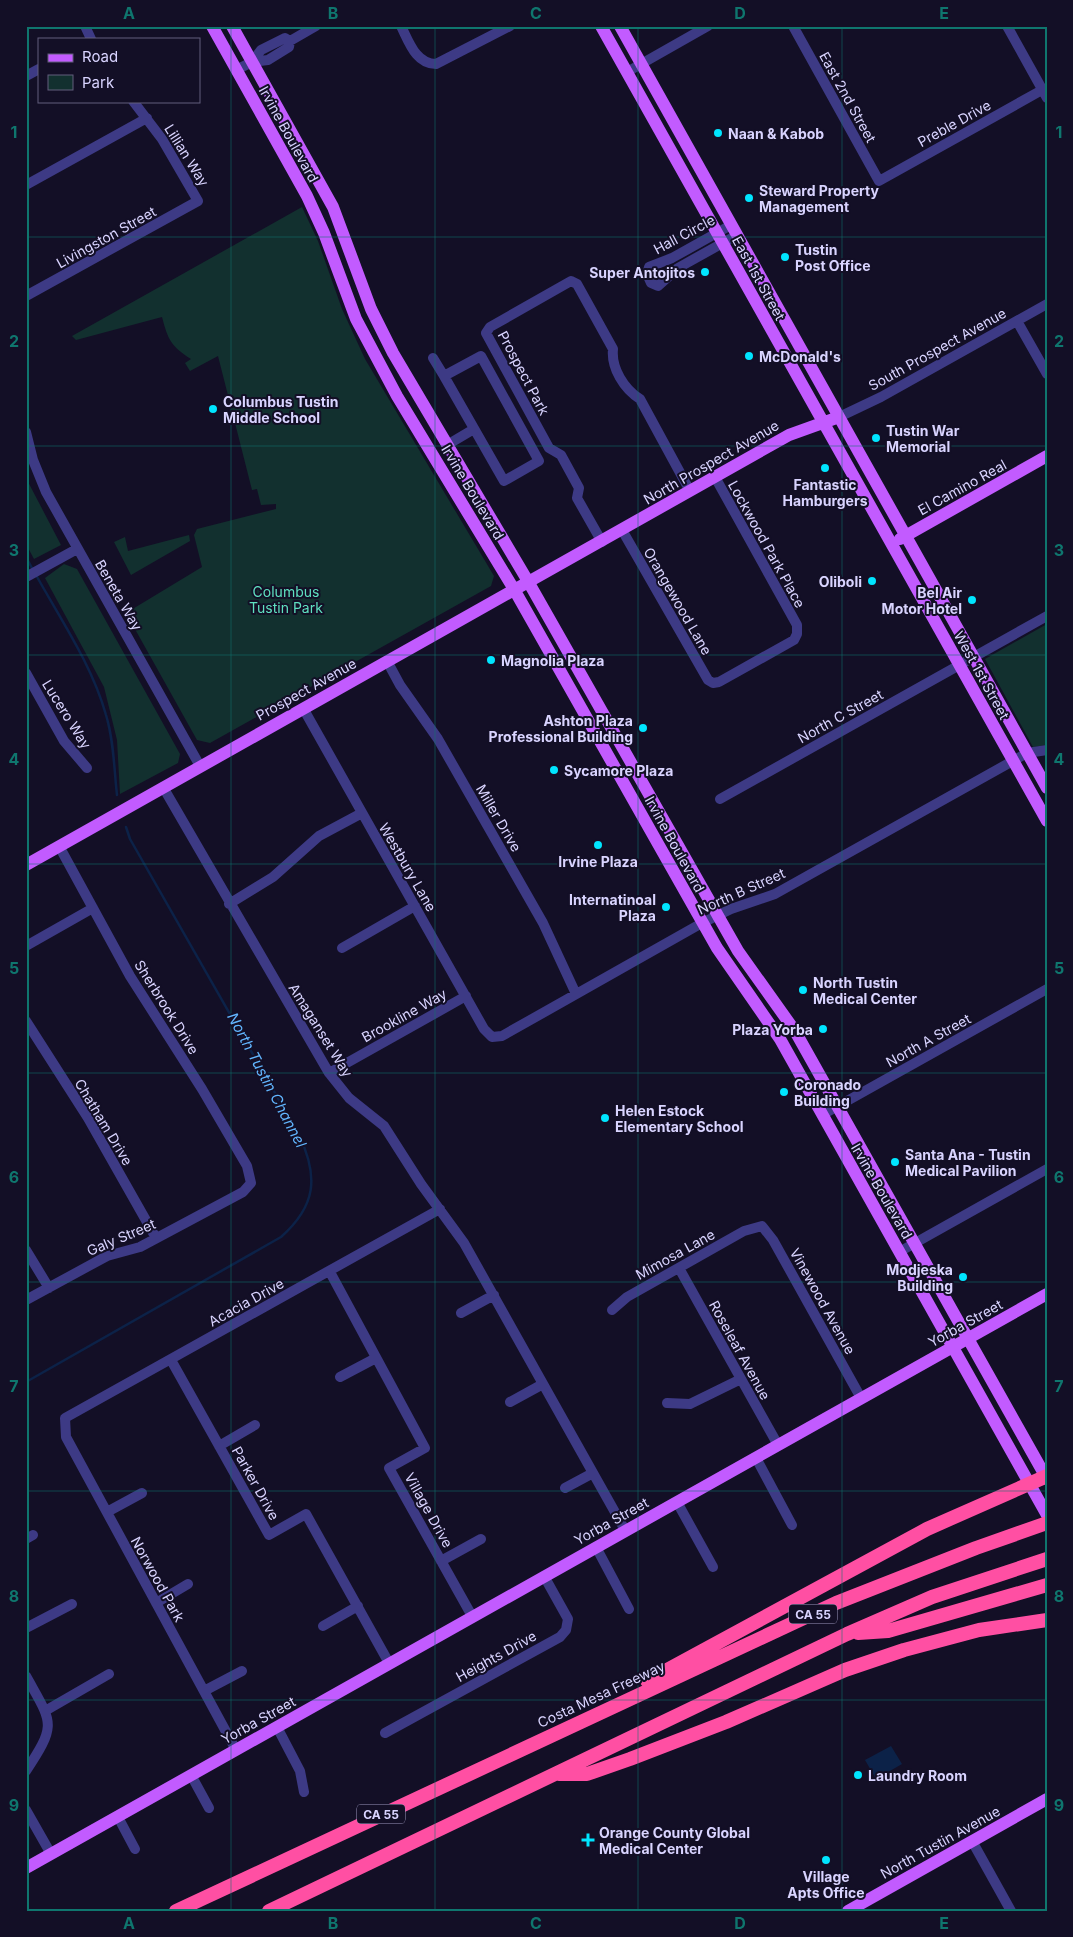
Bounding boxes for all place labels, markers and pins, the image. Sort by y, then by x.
place label: Naan & Kabob [728,125,824,142]
marker: Naan & Kabob [712,127,724,139]
place label: Steward Property Management [759,182,879,215]
marker: Steward Property Management [743,192,755,204]
place label: Tustin Post Office [795,241,871,274]
marker: Tustin Post Office [779,251,791,263]
place label: Super Antojitos [589,264,695,281]
marker: Super Antojitos [699,266,711,278]
place label: McDonald's [759,348,841,365]
marker: McDonald's [743,350,755,362]
place label: Columbus Tustin Middle School [223,393,338,426]
marker: Columbus Tustin Middle School [207,403,219,415]
place label: Tustin War Memorial [886,422,960,455]
marker: Tustin War Memorial [870,432,882,444]
marker: Fantastic Hamburgers [819,462,831,474]
place label: Fantastic Hamburgers [783,476,868,509]
place label: Oliboli [819,573,862,590]
marker: Oliboli [866,575,878,587]
place label: Bel Air Motor Hotel [882,584,962,617]
marker: Bel Air Motor Hotel [966,594,978,606]
place label: Magnolia Plaza [501,652,605,669]
marker: Magnolia Plaza [485,654,497,666]
place label: Ashton Plaza Professional Building [489,712,633,745]
marker: Ashton Plaza Professional Building [637,722,649,734]
place label: Sycamore Plaza [564,762,673,779]
marker: Sycamore Plaza [548,764,560,776]
marker: Irvine Plaza [592,839,604,851]
place label: Irvine Plaza [558,853,638,870]
place label: Internatinoal Plaza [569,891,656,924]
marker: Internatinoal Plaza [660,901,672,913]
place label: North Tustin Medical Center [813,974,917,1007]
marker: North Tustin Medical Center [797,984,809,996]
place label: Plaza Yorba [732,1021,813,1038]
marker: Plaza Yorba [817,1023,829,1035]
place label: Coronado Building [794,1076,862,1109]
marker: Coronado Building [778,1086,790,1098]
place label: Helen Estock Elementary School [615,1102,744,1135]
marker: Helen Estock Elementary School [599,1112,611,1124]
place label: Santa Ana - Tustin Medical Pavilion [905,1146,1031,1179]
marker: Santa Ana - Tustin Medical Pavilion [889,1156,901,1168]
place label: Modjeska Building [886,1261,953,1294]
marker: Modjeska Building [957,1271,969,1283]
place label: Laundry Room [868,1767,967,1784]
marker: Laundry Room [852,1769,864,1781]
place label: Orange County Global Medical Center [599,1824,750,1857]
marker: Orange County Global Medical Center [581,1833,595,1847]
marker: Village Apts Office [820,1854,832,1866]
place label: Village Apts Office [787,1868,865,1901]

